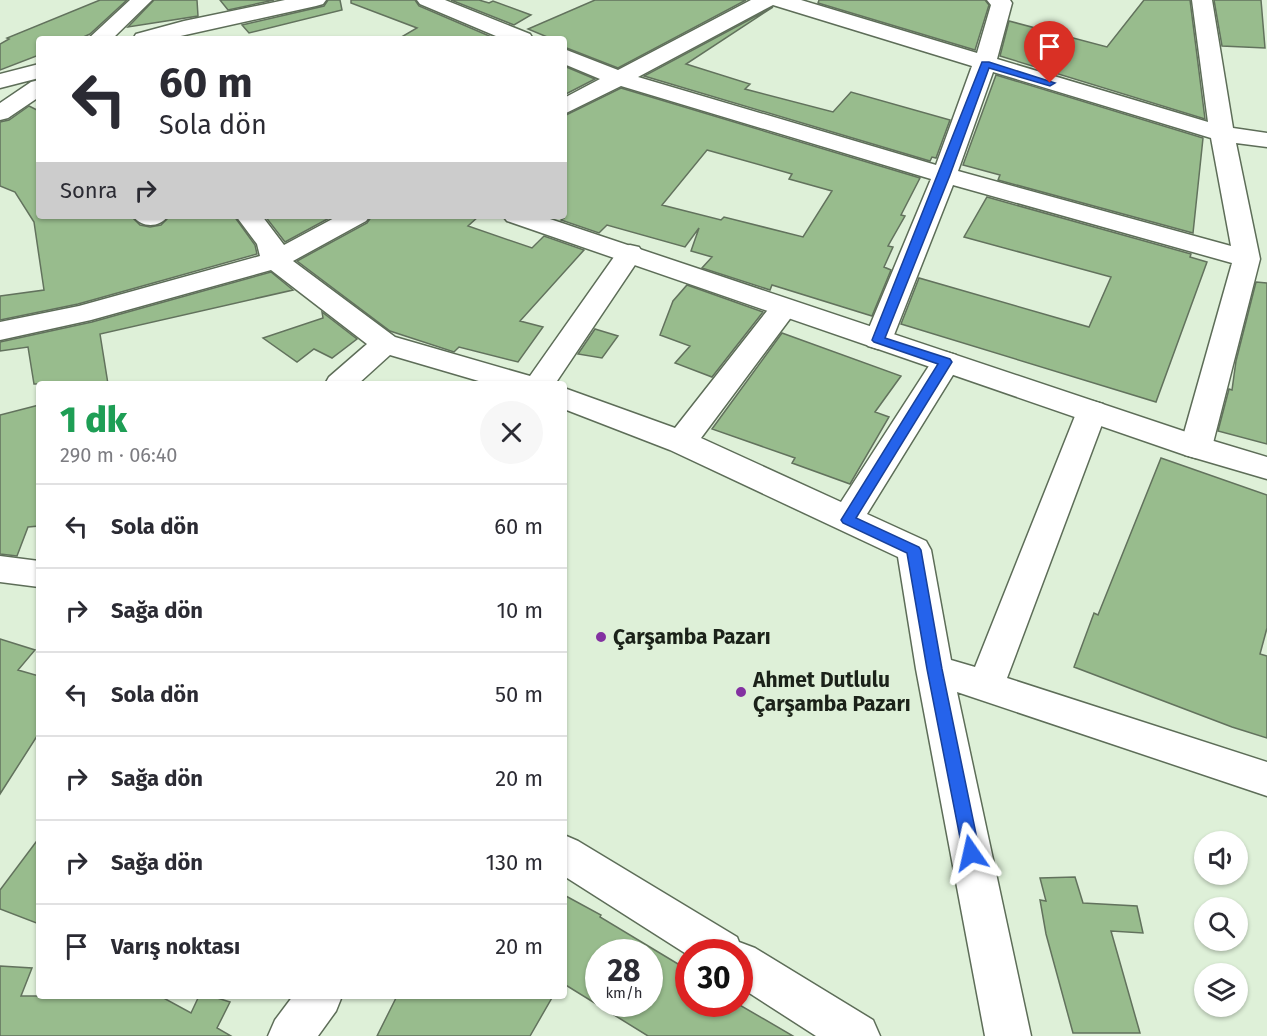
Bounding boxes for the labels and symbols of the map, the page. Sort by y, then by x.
pin [1024,21,1075,83]
place label: Çarşamba Pazarı [613,624,771,650]
marker: Çarşamba Pazarı [594,630,608,644]
place label: Ahmet Dutlulu Çarşamba Pazarı [752,667,911,717]
marker: Ahmet Dutlulu Çarşamba Pazarı [734,685,748,699]
position arrow [939,821,1003,885]
speed limit sign: 30 [675,939,753,1017]

